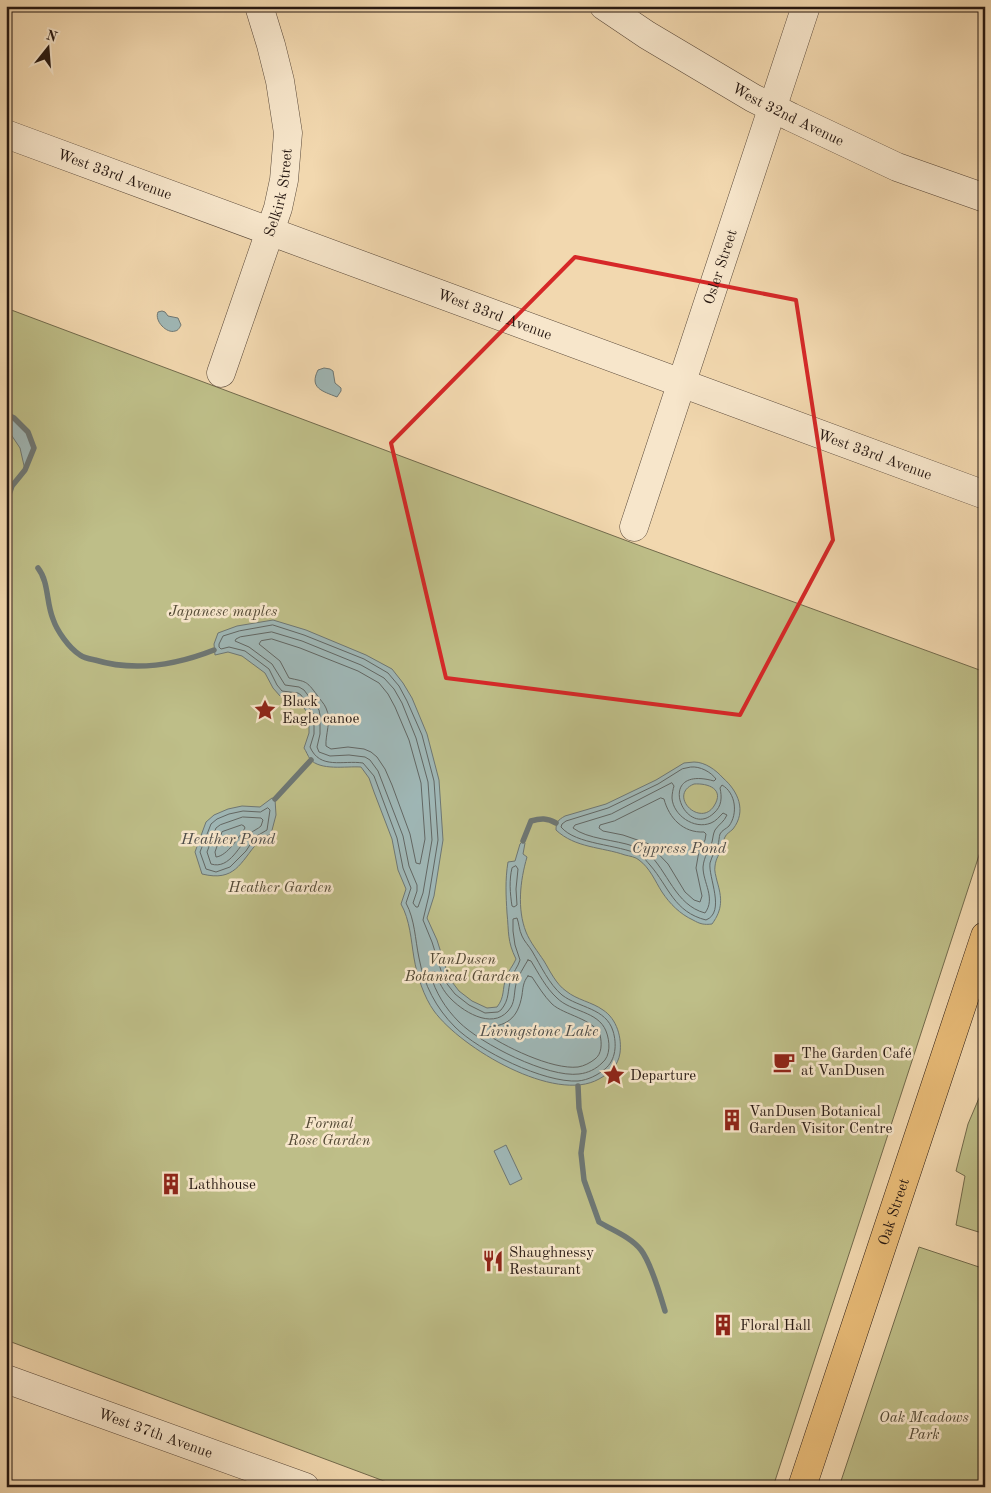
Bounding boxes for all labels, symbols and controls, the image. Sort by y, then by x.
north arrow [22,22,72,72]
text: N [44,28,59,45]
street label: West 32nd Avenue [729,81,846,150]
street label: West 33rd Avenue [55,148,174,204]
street label: Selkirk Street [263,148,296,239]
street label: Osler Street [702,228,741,307]
street label: West 33rd Avenue [435,288,554,344]
street label: West 33rd Avenue [815,428,934,484]
park label: Japanese maples [169,605,277,620]
place label: Black Eagle canoe [282,695,360,727]
place icon: Black Eagle canoe [252,697,278,723]
water label: Heather Pond [180,832,276,848]
water label: Cypress Pond [632,841,727,857]
park label: Heather Garden [227,881,332,896]
park label: VanDusen Botanical Garden [404,953,520,985]
water label: Livingstone Lake [478,1024,599,1040]
place label: The Garden Café at VanDusen [801,1047,912,1079]
cafe icon: The Garden Café at VanDusen [771,1049,797,1075]
place icon: Departure [601,1062,627,1088]
place label: Departure [630,1069,696,1084]
place label: VanDusen Botanical Garden Visitor Centre [749,1105,892,1137]
building icon: VanDusen Botanical Garden Visitor Centre [719,1107,745,1133]
park label: Formal Rose Garden [287,1117,371,1149]
building icon: Lathhouse [158,1171,184,1197]
street label: Oak Street [877,1177,913,1248]
place label: Lathhouse [188,1178,256,1193]
place label: Shaughnessy Restaurant [509,1246,594,1278]
restaurant icon: Shaughnessy Restaurant [480,1248,506,1274]
building icon: Floral Hall [710,1312,736,1338]
place label: Floral Hall [740,1319,811,1334]
street label: West 37th Avenue [96,1407,214,1462]
park label: Oak Meadows Park [879,1411,969,1443]

